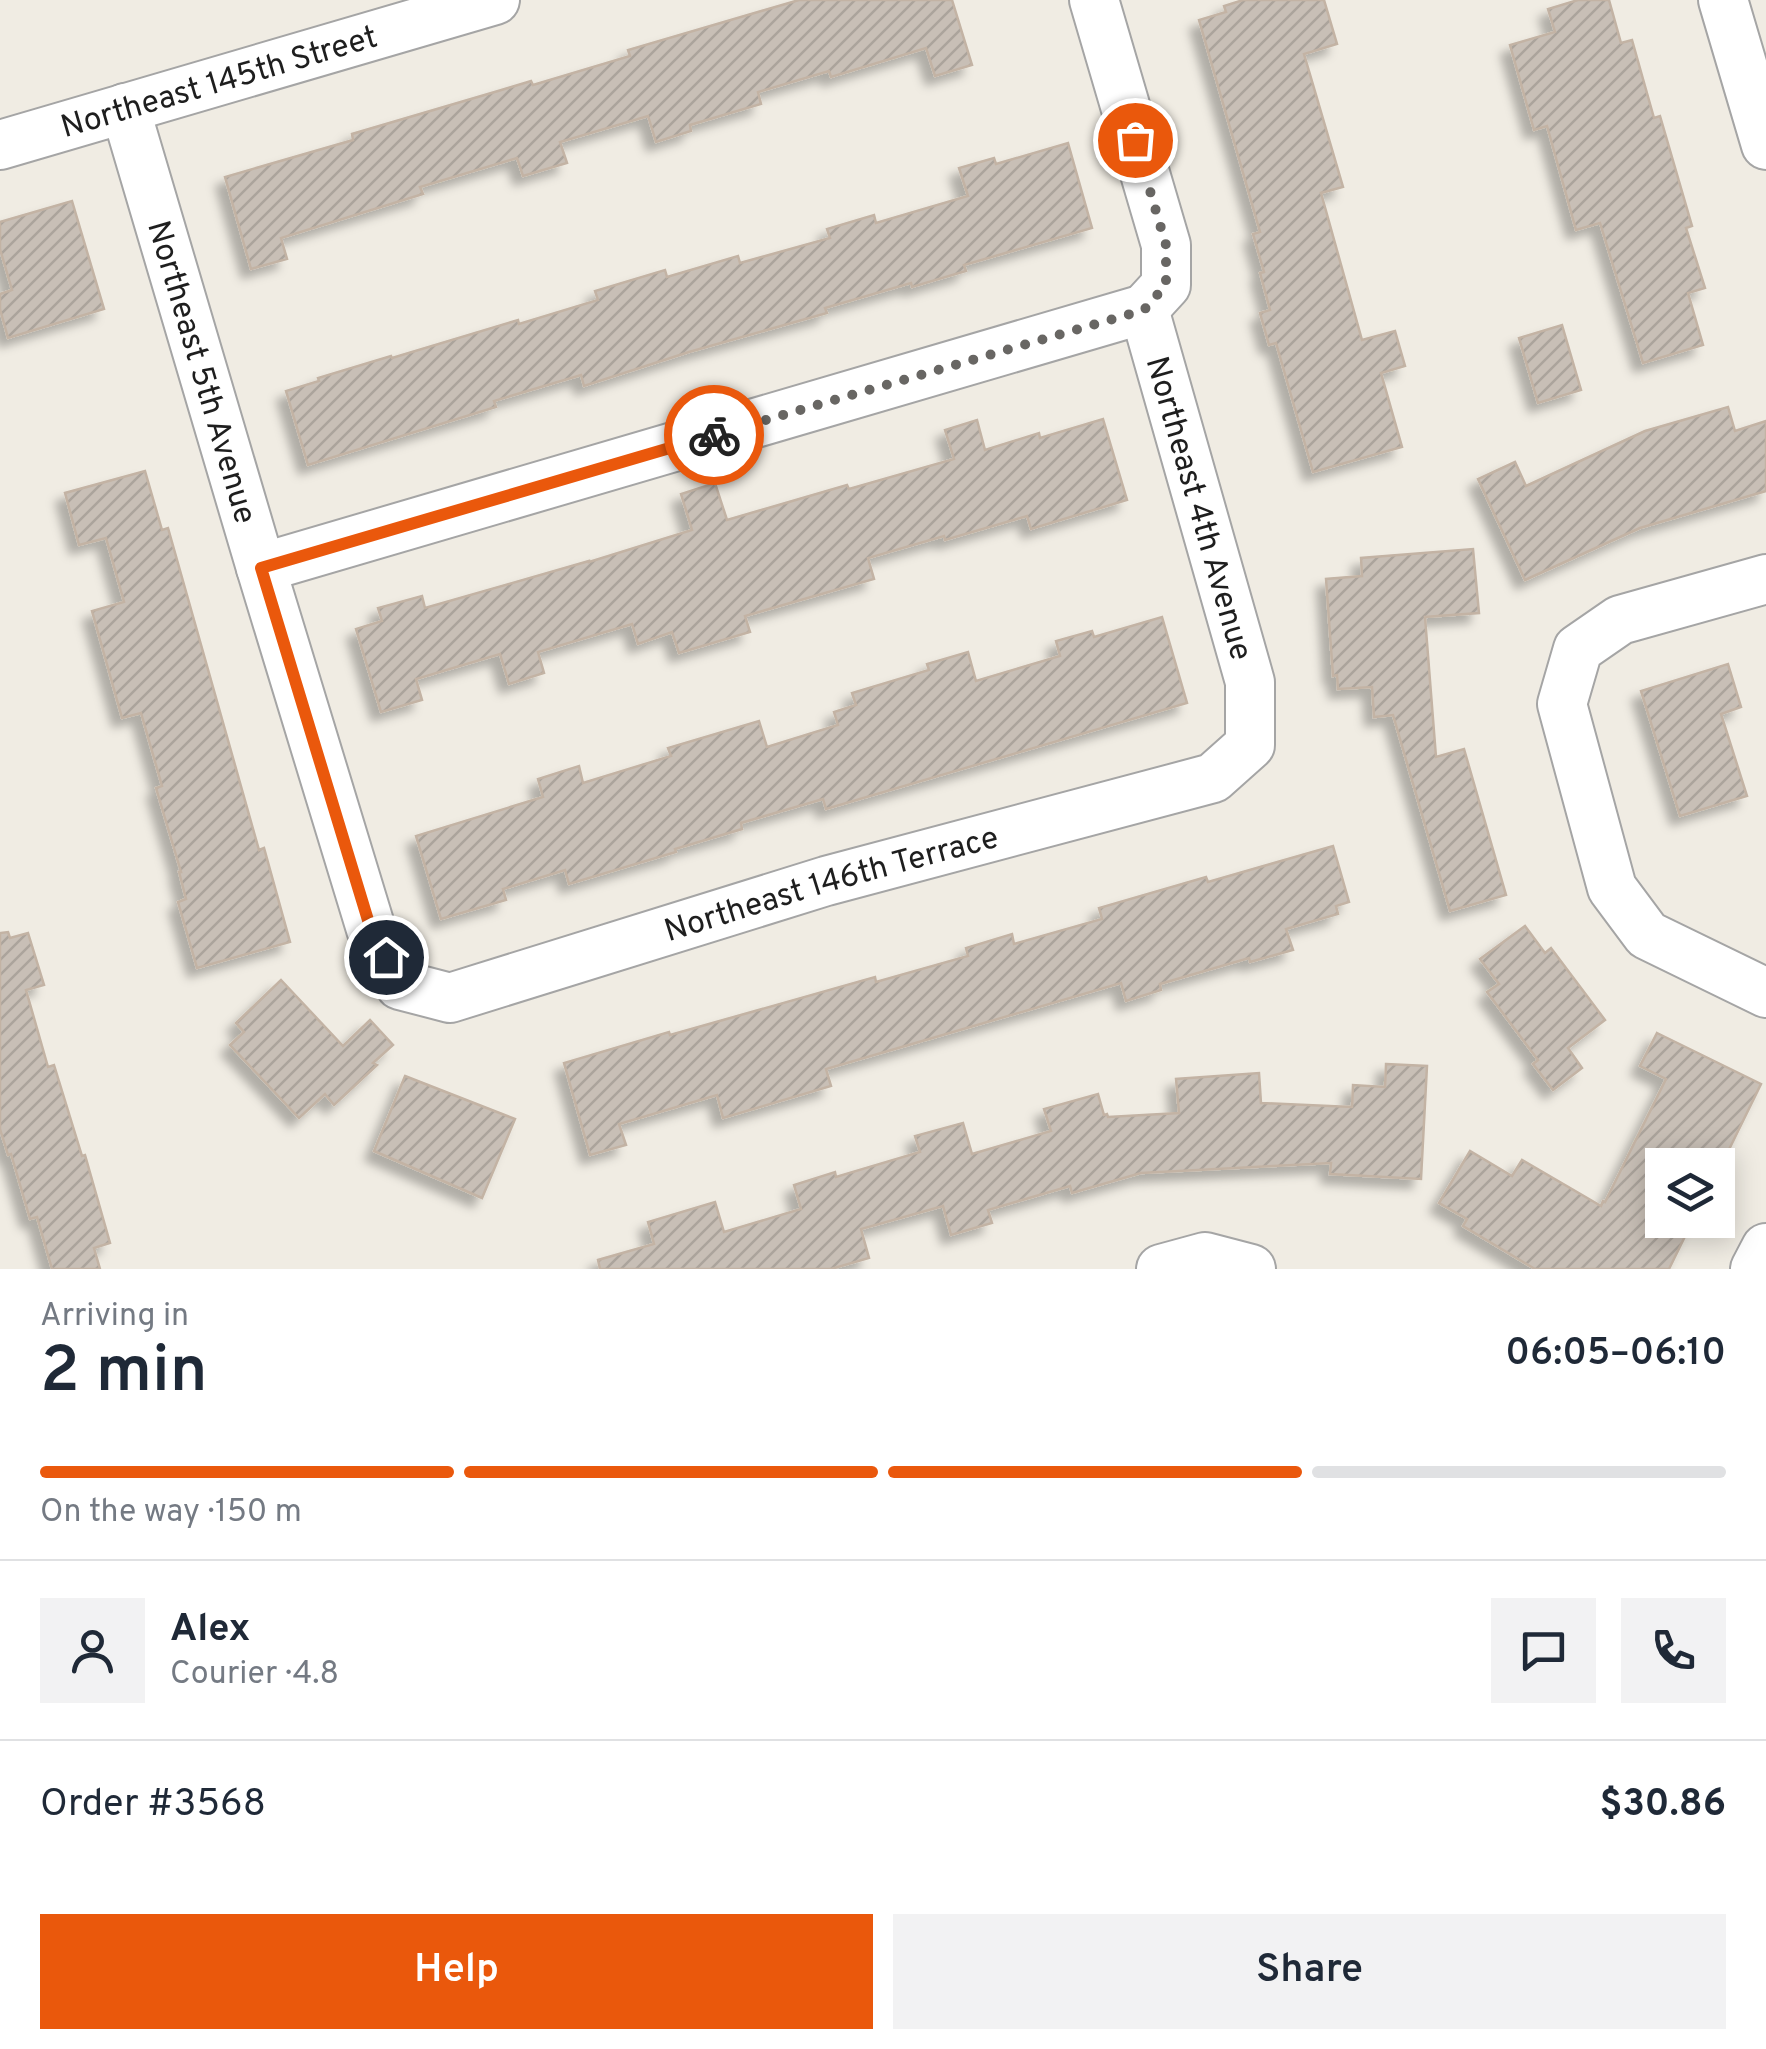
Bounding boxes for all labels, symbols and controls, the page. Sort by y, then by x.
street label: Northeast 145th Street [57,19,383,149]
pin [1093,98,1178,183]
icon: bag [1108,113,1163,168]
street label: Northeast 5th Avenue [136,216,264,529]
street label: Northeast 4th Avenue [1135,352,1260,665]
courier [664,385,764,485]
icon: bike [687,408,742,463]
street label: Northeast 146th Terrace [660,819,1003,953]
pin [344,915,429,1000]
icon: home [359,930,414,985]
map controls [1645,1148,1735,1238]
button: layers [1645,1148,1735,1238]
text: Arriving in [40,1297,189,1337]
text: 06:05–06:10 [1505,1330,1726,1379]
text: 2 min [40,1333,208,1415]
text: On the way · 150 m [40,1493,302,1533]
button: person [40,1598,145,1703]
button: chat [1491,1598,1596,1703]
button: phone [1621,1598,1726,1703]
text: Alex [170,1606,250,1655]
text: Courier · 4.8 [170,1655,339,1695]
text: Order #3568 [40,1781,266,1830]
text: $30.86 [1599,1781,1726,1830]
button: Help [40,1914,873,2029]
button: Share [893,1914,1726,2029]

